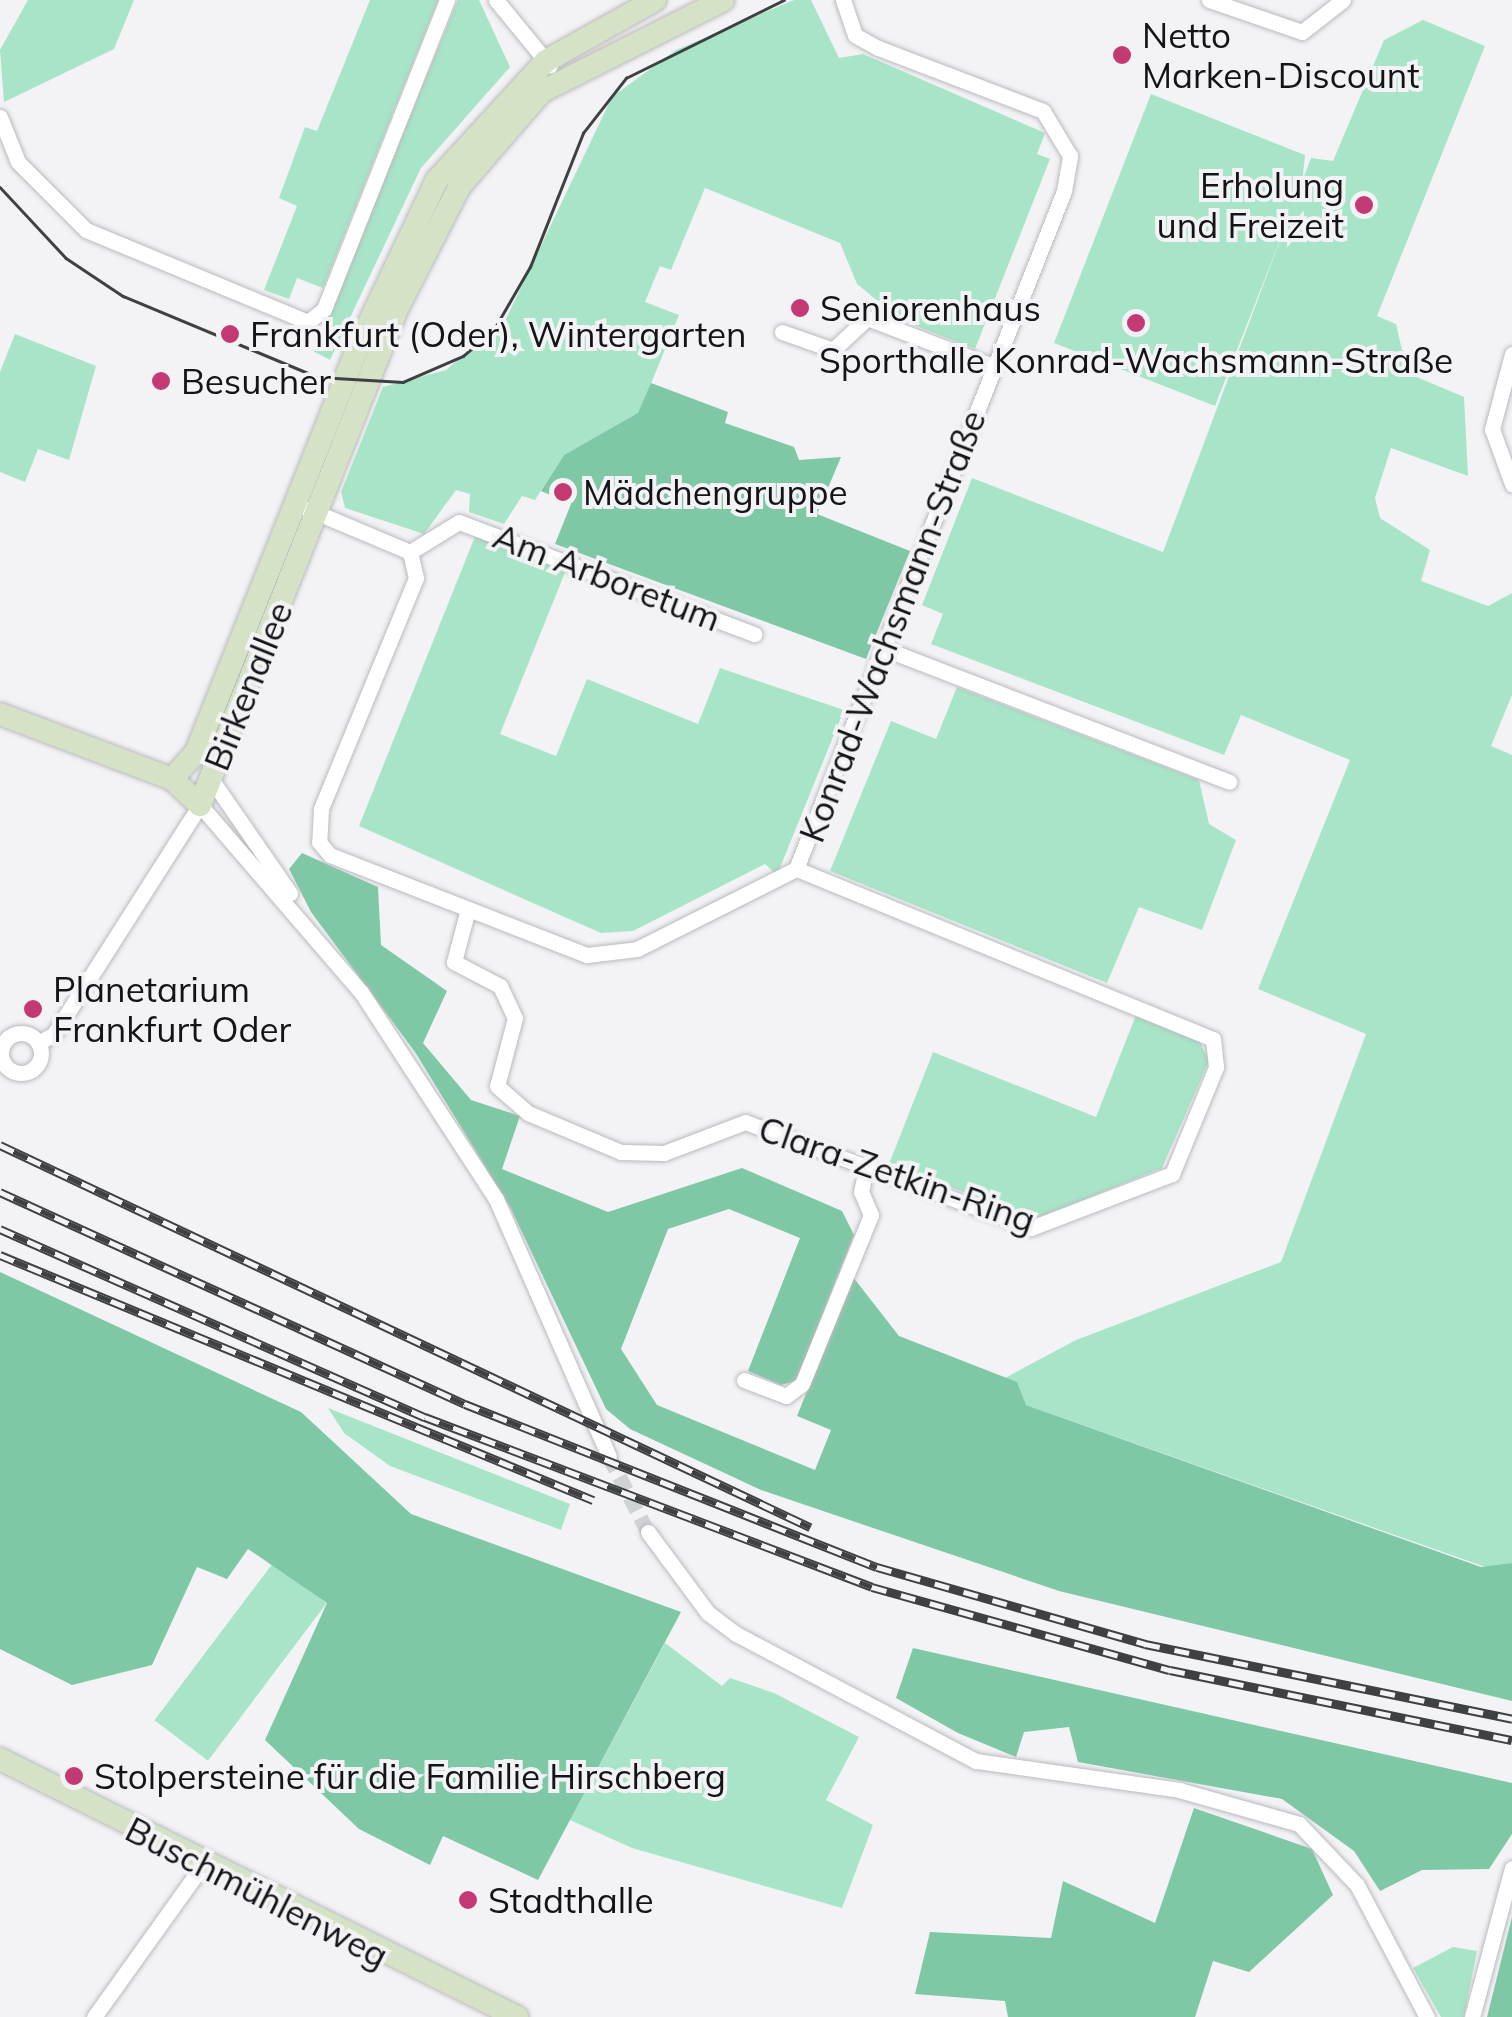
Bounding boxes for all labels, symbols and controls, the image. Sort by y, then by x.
place label: Netto Marken-Discount [1142,14,1420,96]
marker: Netto Marken-Discount [1111,44,1133,66]
place label: Erholung und Freizeit [1157,164,1344,246]
marker: Erholung und Freizeit [1353,194,1375,216]
place label: Seniorenhaus [820,287,1041,329]
marker: Seniorenhaus [789,297,811,319]
marker: Sporthalle Konrad-Wachsmann-Straße [1125,312,1147,334]
place label: Frankfurt (Oder), Wintergarten [250,313,747,355]
marker: Frankfurt (Oder), Wintergarten [219,323,241,345]
place label: Sporthalle Konrad-Wachsmann-Straße [819,339,1453,381]
place label: Besucher [181,360,331,402]
marker: Besucher [150,370,172,392]
street label: Konrad-Wachsmann-Straße [790,404,994,848]
place label: Mädchengruppe [583,471,847,513]
marker: Mädchengruppe [552,481,574,503]
street label: Am Arboretum [488,514,726,640]
street label: Birkenallee [195,596,301,776]
place label: Planetarium Frankfurt Oder [53,968,291,1050]
marker: Planetarium Frankfurt Oder [22,998,44,1020]
street label: Clara-Zetkin-Ring [753,1107,1041,1241]
place label: Stolpersteine für die Familie Hirschberg [94,1755,726,1797]
marker: Stolpersteine für die Familie Hirschberg [63,1765,85,1787]
street label: Buschmühlenweg [119,1808,395,1976]
place label: Stadthalle [488,1879,653,1921]
marker: Stadthalle [457,1889,479,1911]

